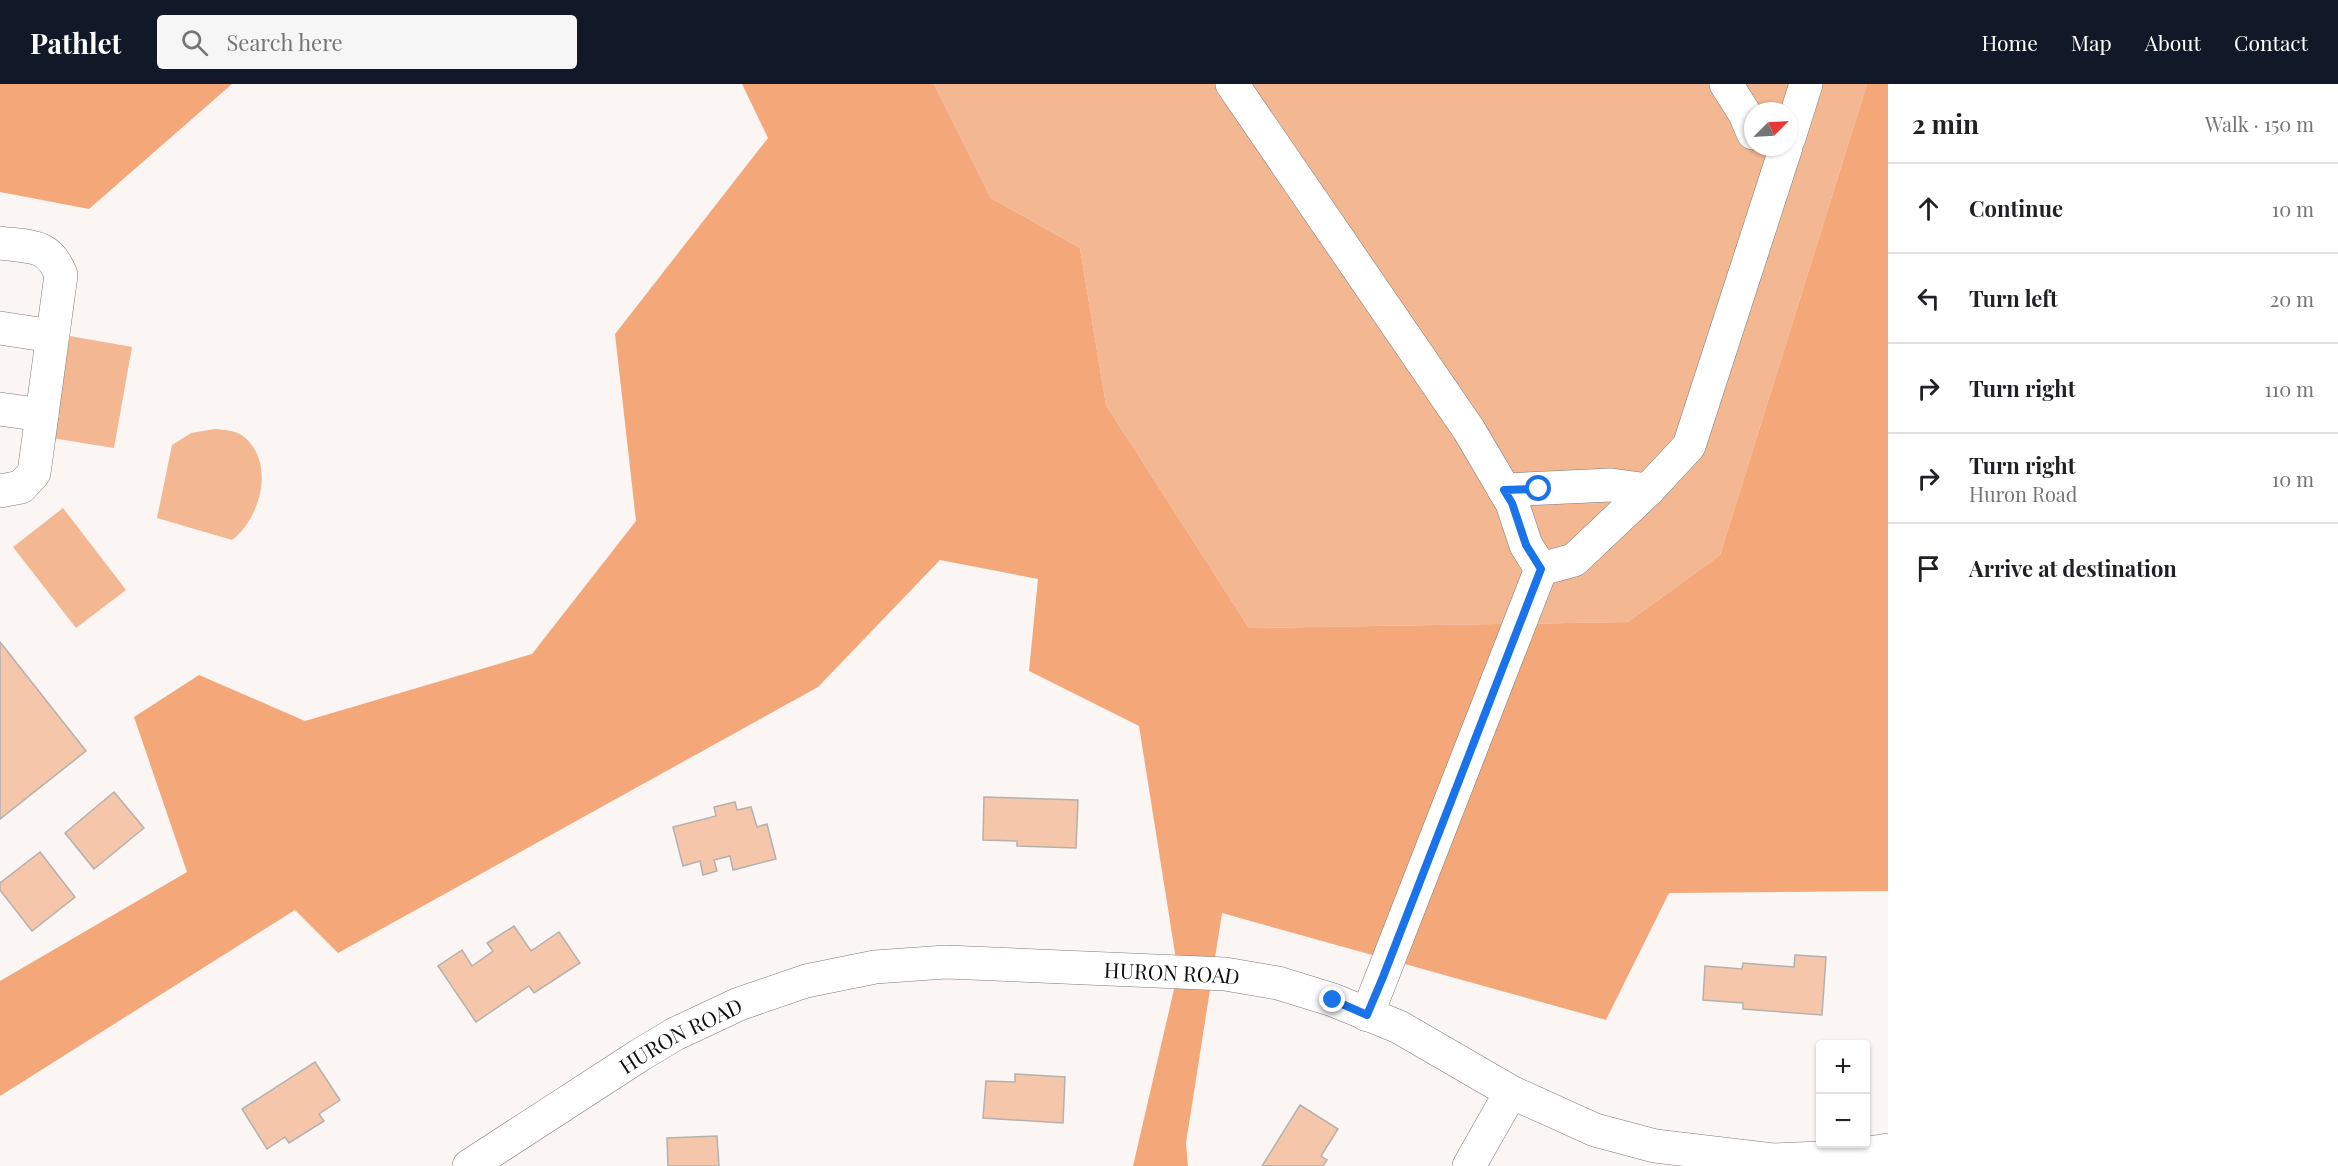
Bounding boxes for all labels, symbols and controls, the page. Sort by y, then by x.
search box [157,15,577,69]
text: Pathlet [30,24,121,61]
icon: search [178,26,211,59]
text: Search here [226,27,343,57]
text: Home [1982,28,2038,56]
text: Map [2071,28,2112,56]
text: About [2145,28,2201,56]
text: Contact [2234,28,2308,56]
north arrow [1744,102,1798,156]
text: 2 min [1912,106,1979,141]
text: Walk · 150 m [2205,110,2314,137]
icon: ahead [1912,192,1945,225]
text: Continue [1969,193,2063,223]
text: 10 m [2272,195,2314,222]
icon: left [1912,282,1945,315]
text: Turn left [1969,283,2058,313]
text: 20 m [2270,285,2314,312]
icon: right [1912,372,1945,405]
text: Turn right [1969,373,2075,403]
text: 110 m [2264,375,2314,402]
text: Turn right [1969,450,2075,480]
icon: right [1912,462,1945,495]
text: 10 m [2272,465,2314,492]
route start [1525,475,1551,501]
text: Huron Road [1969,480,2077,507]
icon: arrive [1912,552,1945,585]
text: Arrive at destination [1969,553,2177,583]
street label: HURON ROAD [1103,955,1242,990]
route end [1319,986,1345,1012]
street label: HURON ROAD [613,991,746,1079]
map controls [1816,1040,1870,1148]
button: + [1816,1040,1870,1094]
button: − [1816,1094,1870,1148]

